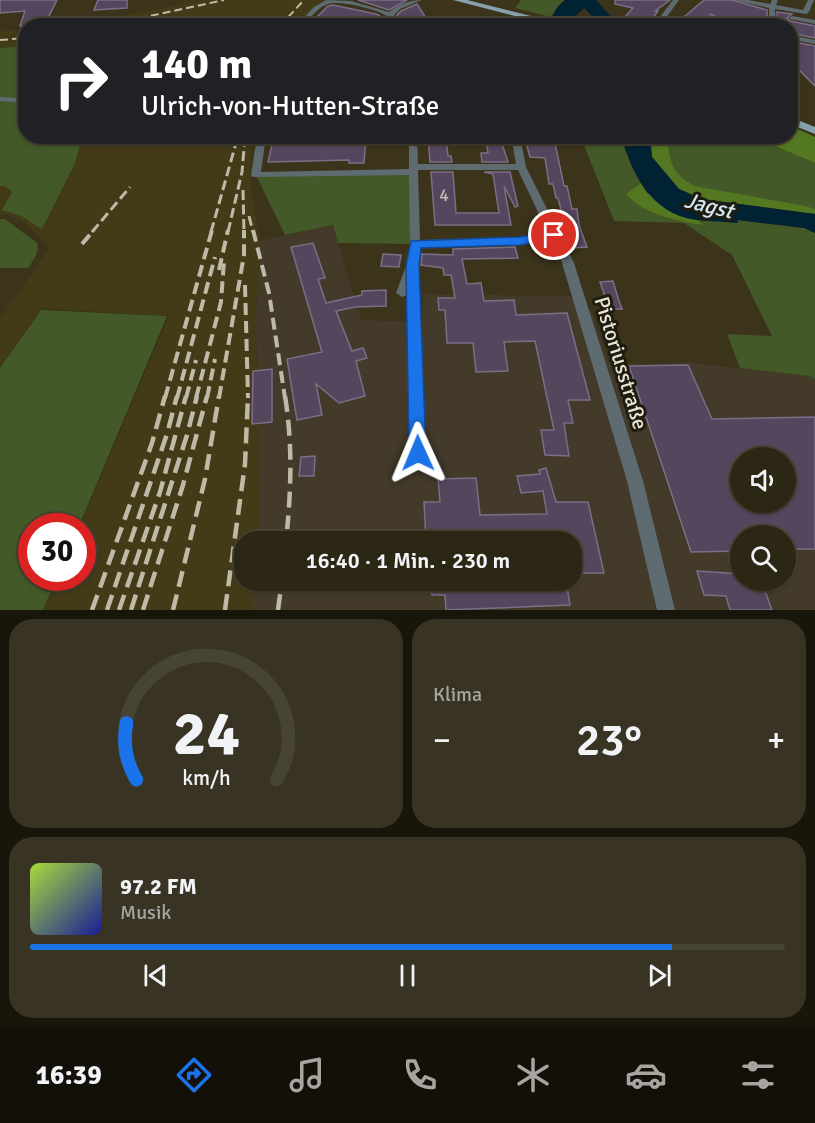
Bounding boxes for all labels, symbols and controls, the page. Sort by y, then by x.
text: 140 m [141,39,252,90]
icon: right [42,42,120,120]
text: Ulrich-von-Hutten-Straße [141,90,439,123]
house number: 4 [439,184,449,206]
water label: Jagst [682,186,738,225]
pin [528,209,579,260]
icon: arrive [537,218,570,251]
street label: Pistoriusstraße [588,293,654,433]
position arrow [386,421,450,485]
map controls [730,447,796,591]
button: sound [730,447,796,513]
speed limit sign: 30 [18,513,96,591]
button: search [730,525,796,591]
text: 16:40 · 1 Min. · 230 m [306,547,510,574]
text: Klima [433,682,482,707]
text: 24 [172,695,240,772]
text: 23° [576,713,642,768]
text: − [433,720,451,761]
text: + [767,720,785,761]
text: km/h [182,766,230,792]
text: 97.2 FM [120,873,197,900]
text: Musik [120,900,171,925]
icon: previous [139,959,172,992]
icon: pause [391,959,424,992]
icon: next [643,959,676,992]
icon: directions [173,1054,215,1096]
icon: music [286,1054,328,1096]
icon: phone [399,1054,441,1096]
icon: climate [512,1054,554,1096]
icon: car [625,1054,667,1096]
icon: filters [737,1054,779,1096]
text: 16:39 [35,1059,102,1092]

